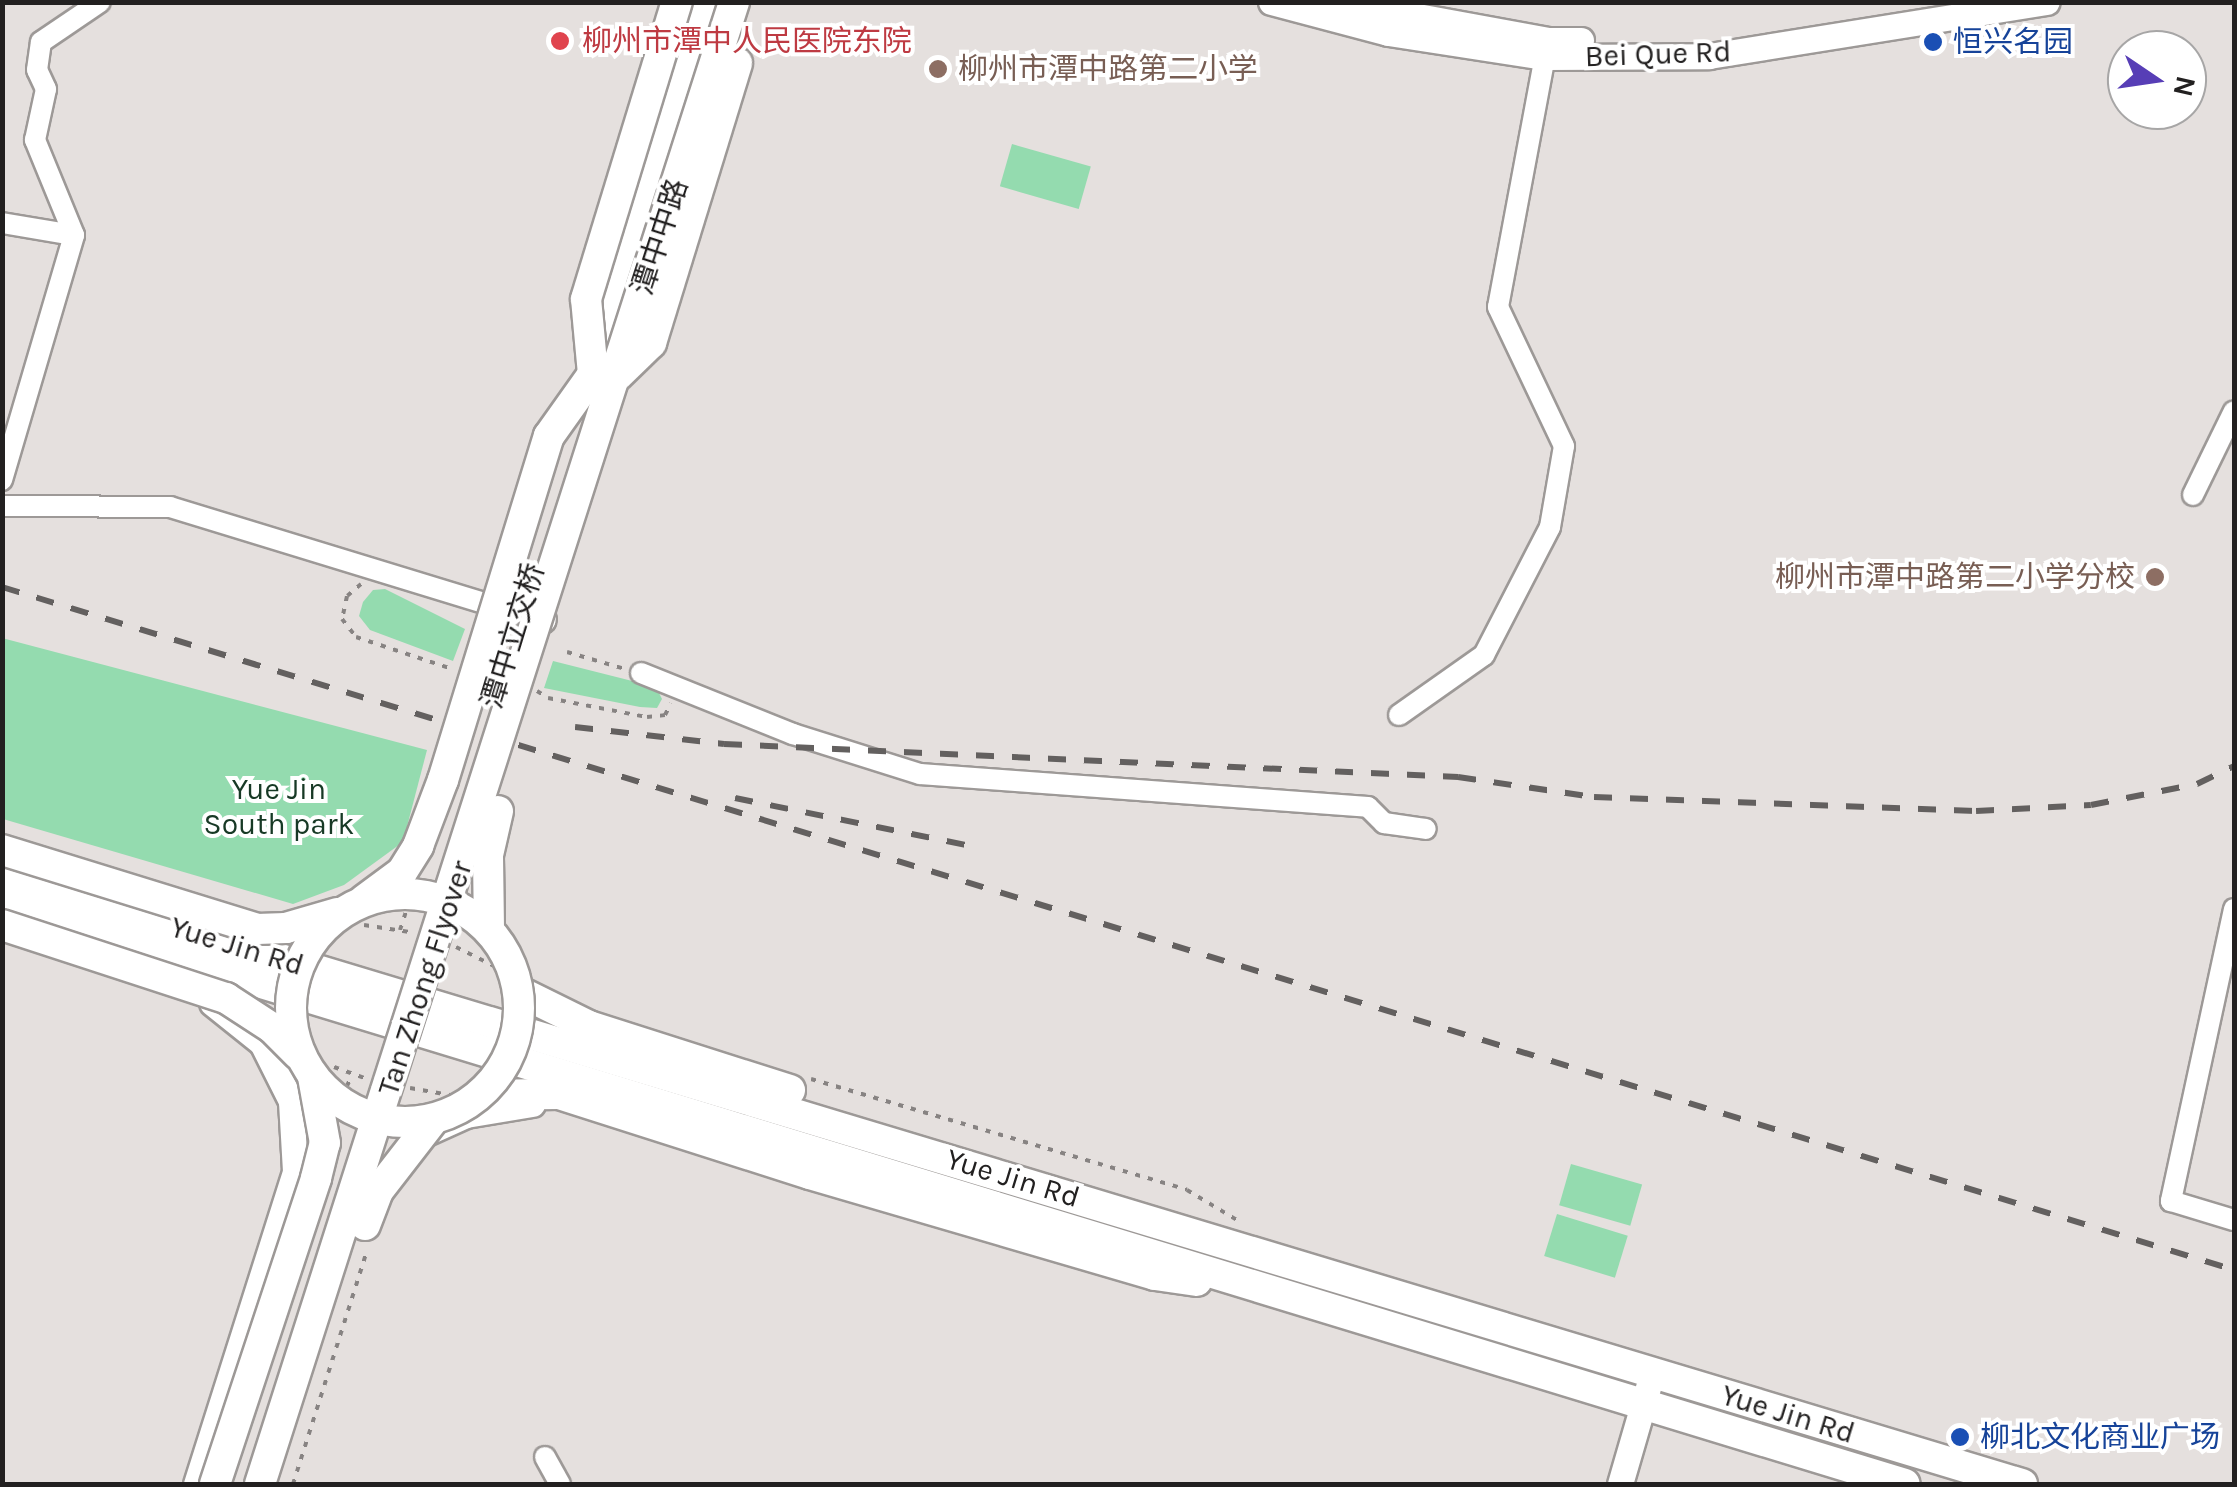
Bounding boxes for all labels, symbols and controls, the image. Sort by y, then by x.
place label: 柳州市潭中人民医院东院 [582,23,912,59]
place label: 恒兴名园 [1953,24,2073,60]
marker: 柳州市潭中人民医院东院 [547,28,573,54]
north arrow [2107,30,2207,130]
marker: 恒兴名园 [1922,31,1944,53]
street label: Bei Que Rd [1584,33,1732,75]
place label: 柳州市潭中路第二小学 [958,51,1258,87]
marker: 柳州市潭中路第二小学 [927,58,949,80]
text: N [2166,73,2203,100]
street label: 潭中中路 [624,174,696,300]
street label: 潭中立交桥 [474,559,552,713]
place label: 柳州市潭中路第二小学分校 [1775,559,2135,595]
marker: 柳州市潭中路第二小学分校 [2144,566,2166,588]
park label: Yue Jin South park [203,771,355,842]
street label: Tan Zhong Flyover [370,856,480,1100]
street label: Yue Jin Rd [166,909,308,983]
street label: Yue Jin Rd [942,1141,1084,1215]
street label: Yue Jin Rd [1717,1377,1859,1451]
place label: 柳北文化商业广场 [1980,1419,2220,1455]
marker: 柳北文化商业广场 [1949,1426,1971,1448]

